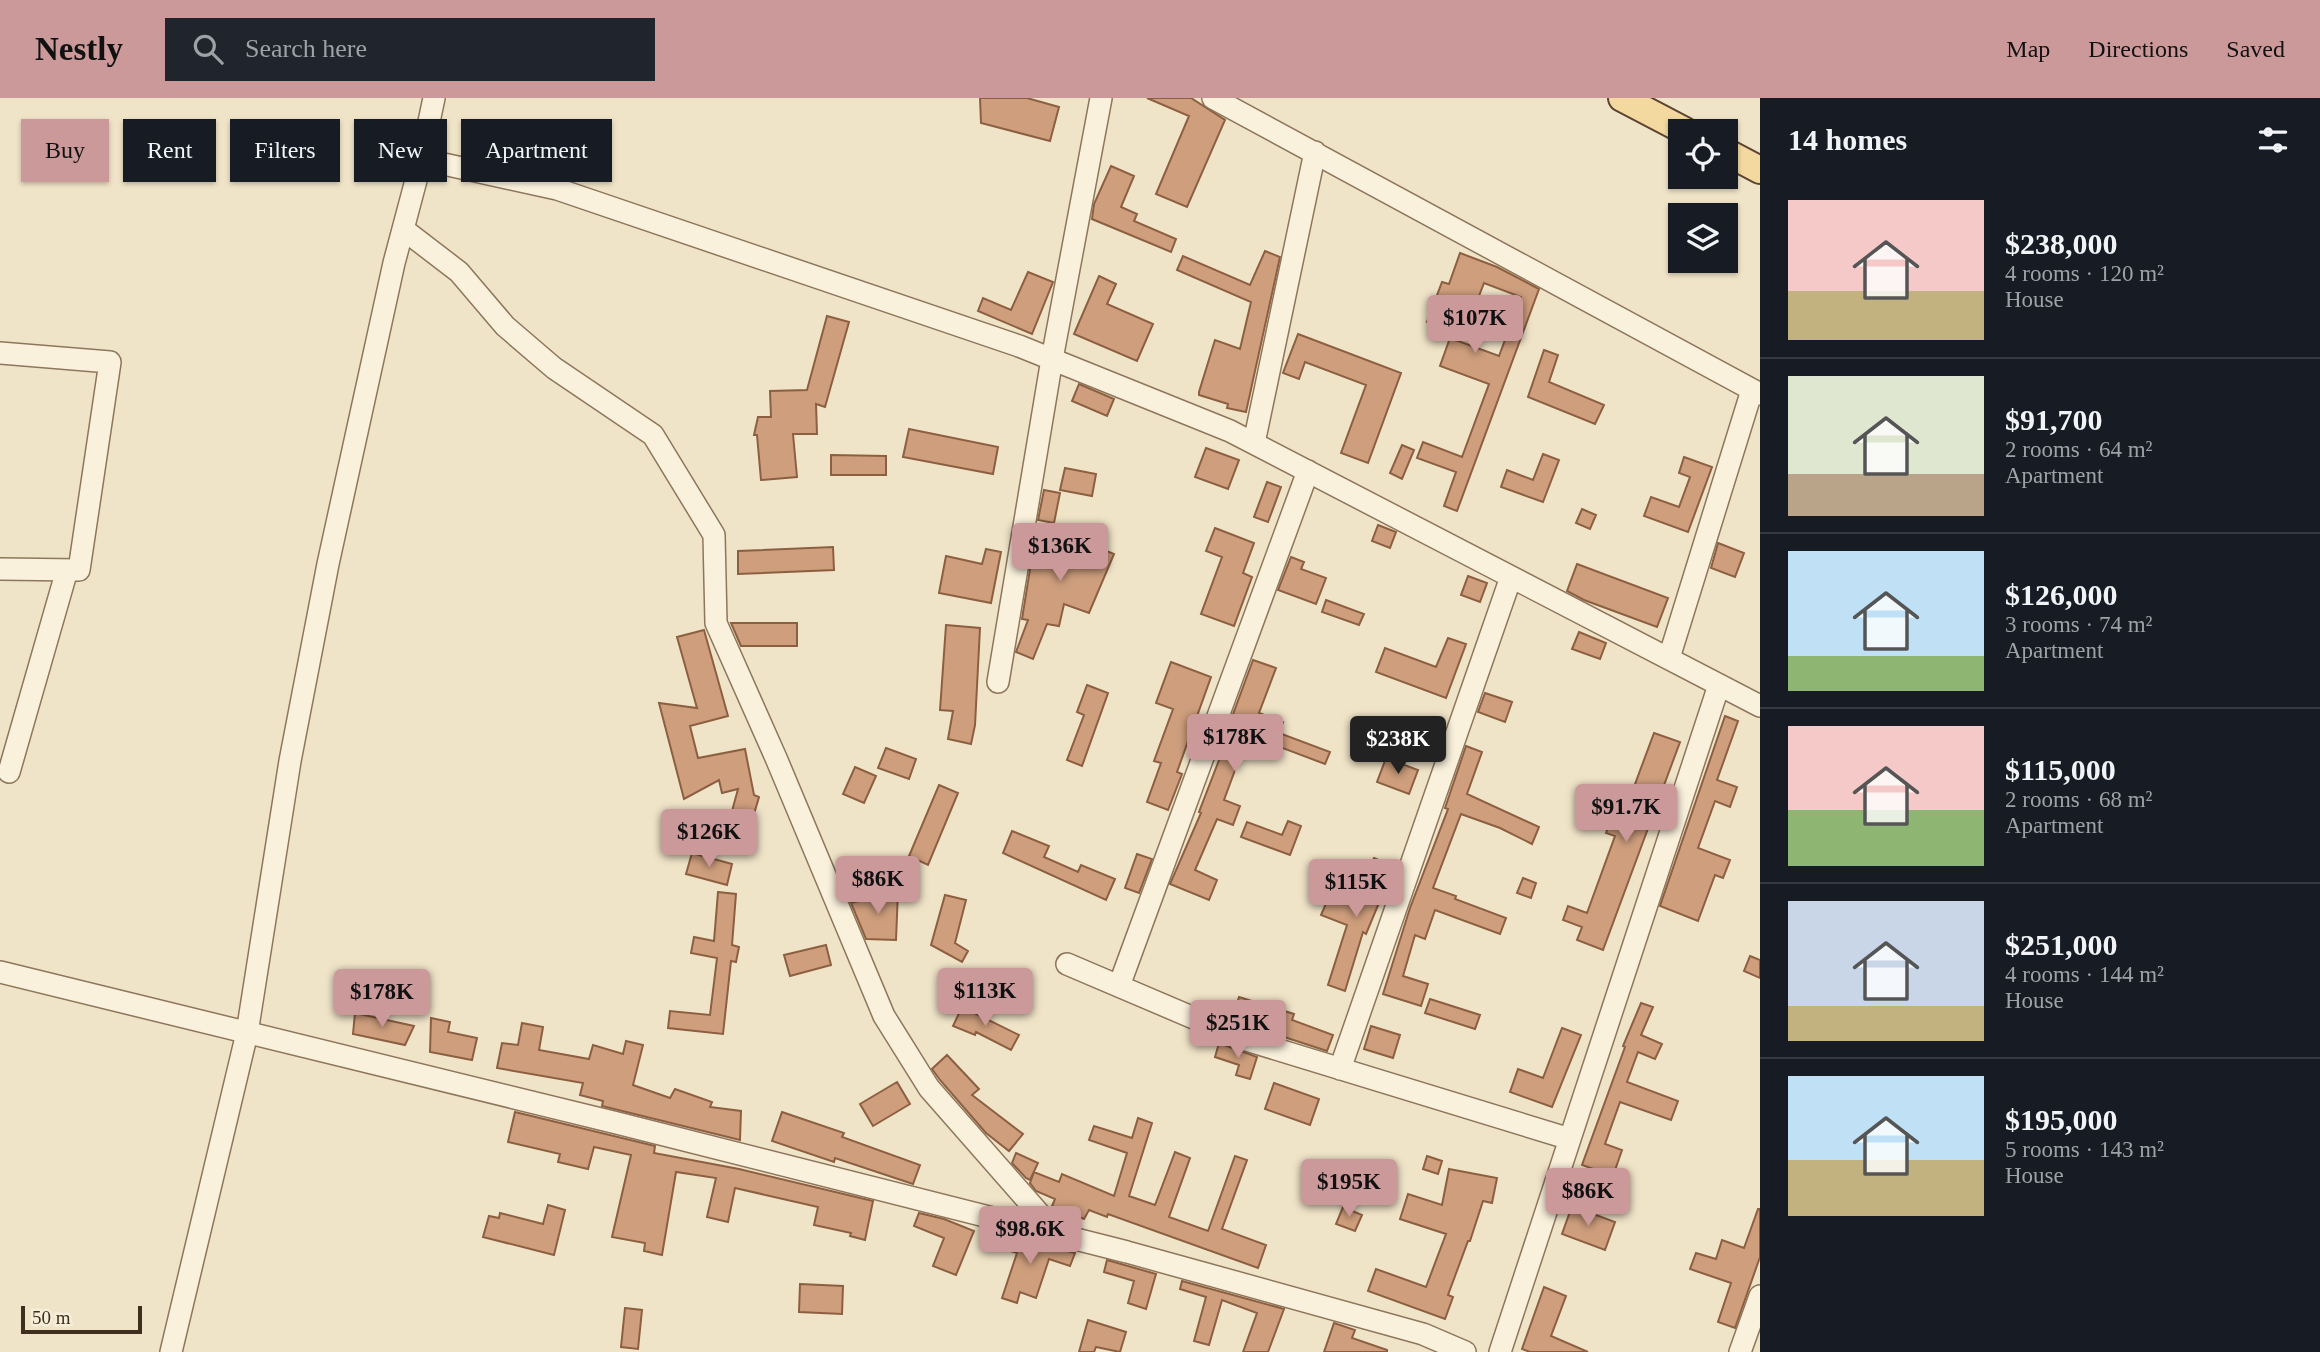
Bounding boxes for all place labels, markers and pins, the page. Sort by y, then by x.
pin: $107K [1426,296,1524,355]
pin: $136K [1011,524,1109,583]
pin: $178K [1186,714,1284,774]
pin: $238K [1349,716,1447,776]
pin: $91.7K [1569,784,1683,844]
pin: $126K [660,810,758,869]
pin: $86K [837,856,919,916]
pin: $115K [1307,860,1405,919]
pin: $113K [936,968,1034,1028]
pin: $178K [333,970,431,1029]
pin: $251K [1189,1000,1287,1060]
pin: $195K [1300,1160,1398,1219]
pin: $86K [1547,1168,1629,1228]
pin: $98.6K [973,1206,1087,1266]

